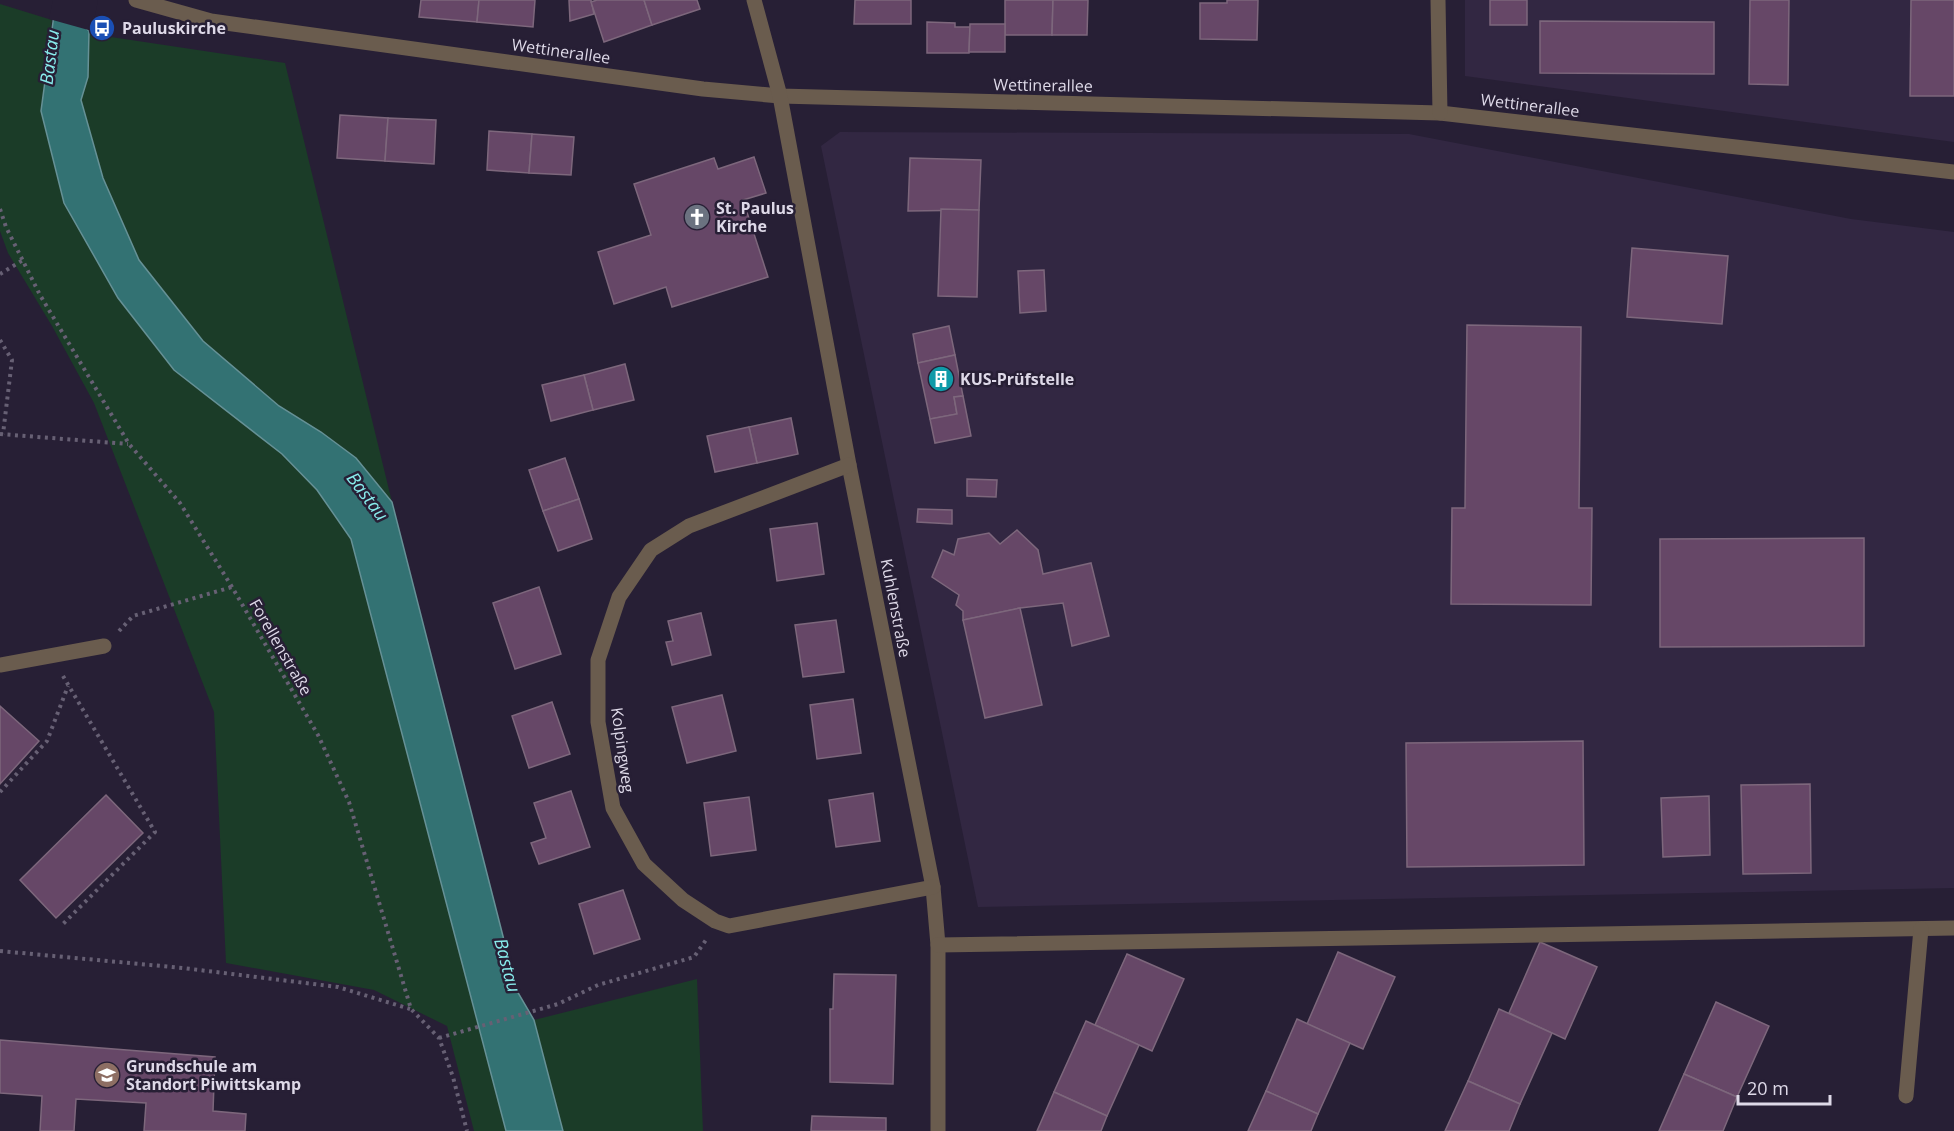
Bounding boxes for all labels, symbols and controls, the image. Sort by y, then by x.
bus stop icon: Pauluskirche [87,13,117,43]
place label: Pauluskirche [122,17,226,39]
water label: Bastau [34,28,64,86]
street label: Wettinerallee [510,33,612,69]
street label: Wettinerallee [993,73,1093,97]
street label: Wettinerallee [1479,88,1581,122]
place label: St. Paulus Kirche [716,197,794,237]
church icon: St. Paulus Kirche [682,202,712,232]
building icon: KUS-Prüfstelle [926,364,956,394]
place label: KUS-Prüfstelle [960,368,1074,390]
water label: Bastau [342,467,394,525]
street label: Kuhlenstraße [876,557,916,659]
street label: Forellenstraße [244,595,318,699]
street label: Kolpingweg [606,706,640,794]
water label: Bastau [489,935,527,995]
place label: Grundschule am Standort Piwittskamp [126,1055,301,1095]
school or university icon: Grundschule am Standort Piwittskamp [92,1060,122,1090]
scale bar [1738,1068,1830,1106]
text: 20 m [1747,1076,1789,1100]

